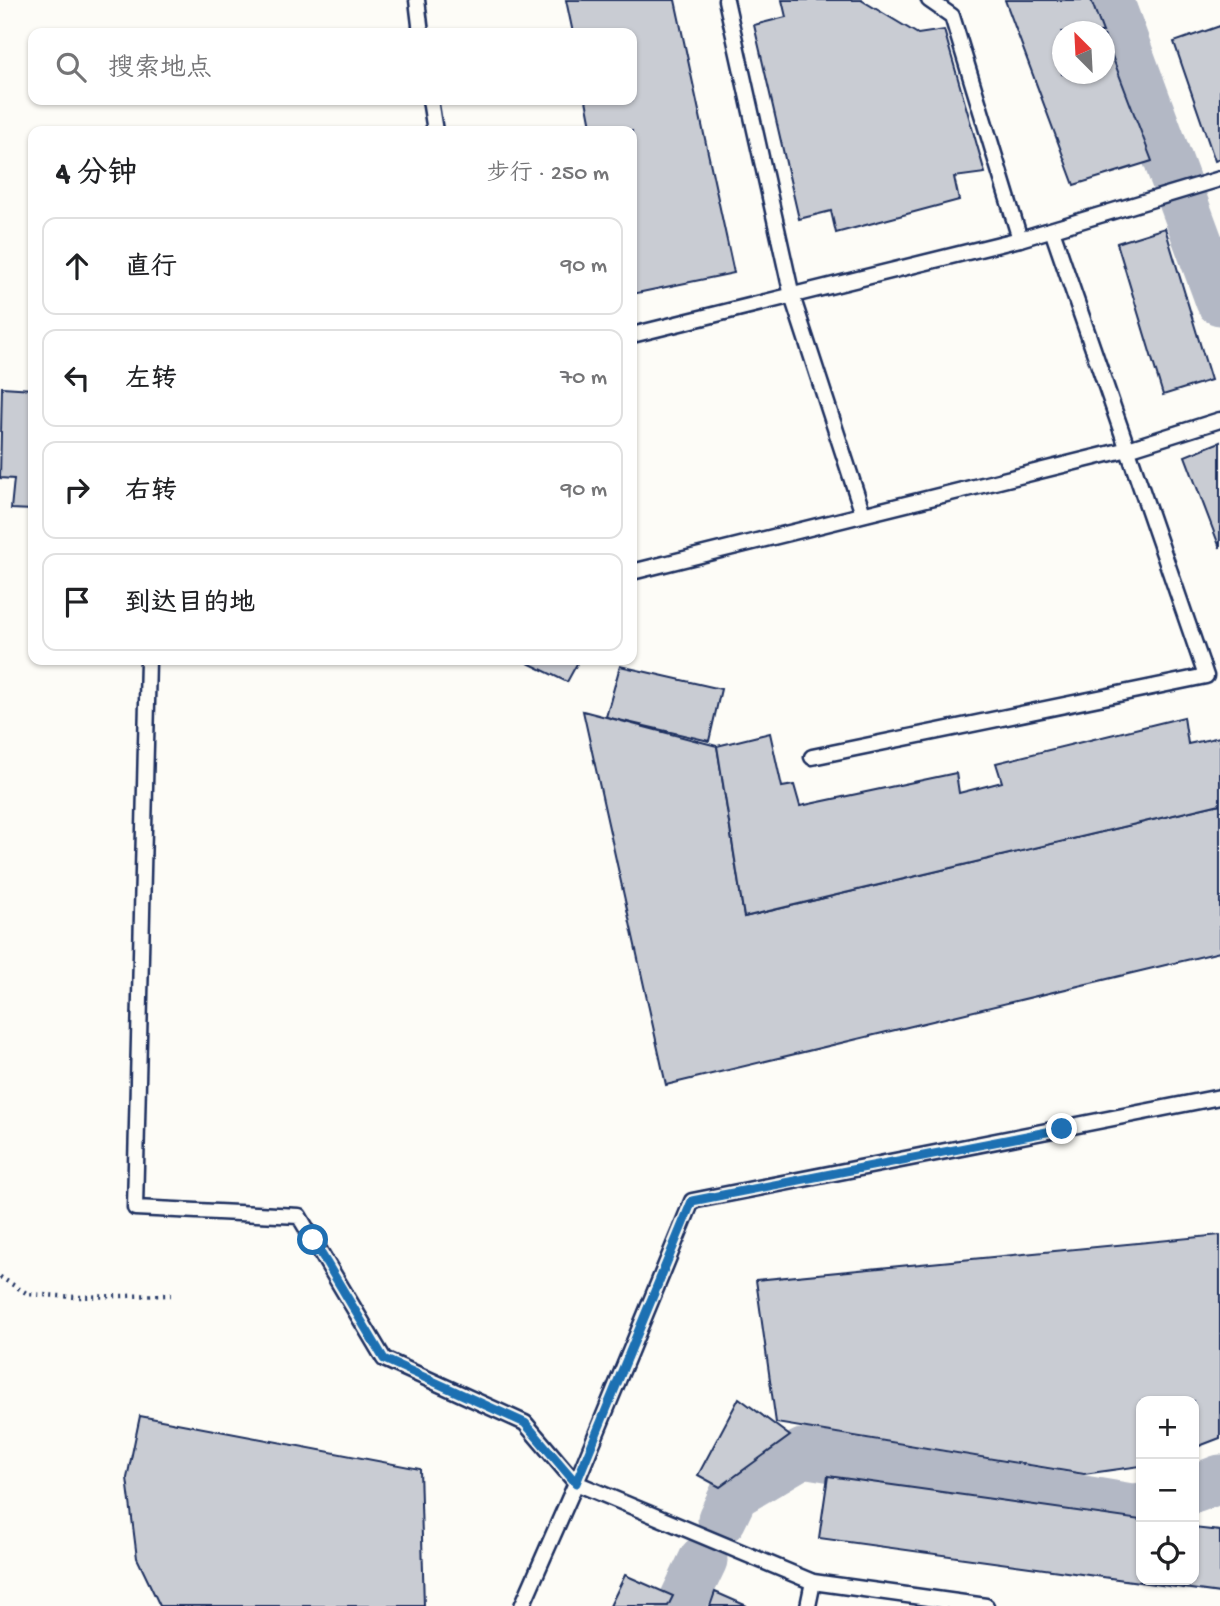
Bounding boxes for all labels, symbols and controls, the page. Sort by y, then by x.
north arrow [1052,21,1115,84]
search box [28,28,637,105]
icon: search [52,48,90,86]
text: 搜索地点 [108,55,212,86]
text: 4 分钟 [56,158,137,193]
text: 步行 · 250 m [487,161,609,188]
icon: ahead [58,247,96,285]
text: 90 m [561,253,607,280]
text: 直行 [125,254,177,285]
icon: left [58,359,96,397]
text: 70 m [560,365,607,392]
text: 左转 [125,366,177,397]
icon: right [58,471,96,509]
text: 90 m [561,477,607,504]
text: 右转 [125,478,177,509]
icon: arrive [58,583,96,621]
text: 到达目的地 [125,590,255,621]
route end [1046,1113,1077,1144]
route start [297,1224,328,1255]
map controls [1136,1396,1199,1585]
button: + [1136,1396,1199,1459]
button: − [1136,1459,1199,1522]
button: locate [1136,1522,1199,1585]

